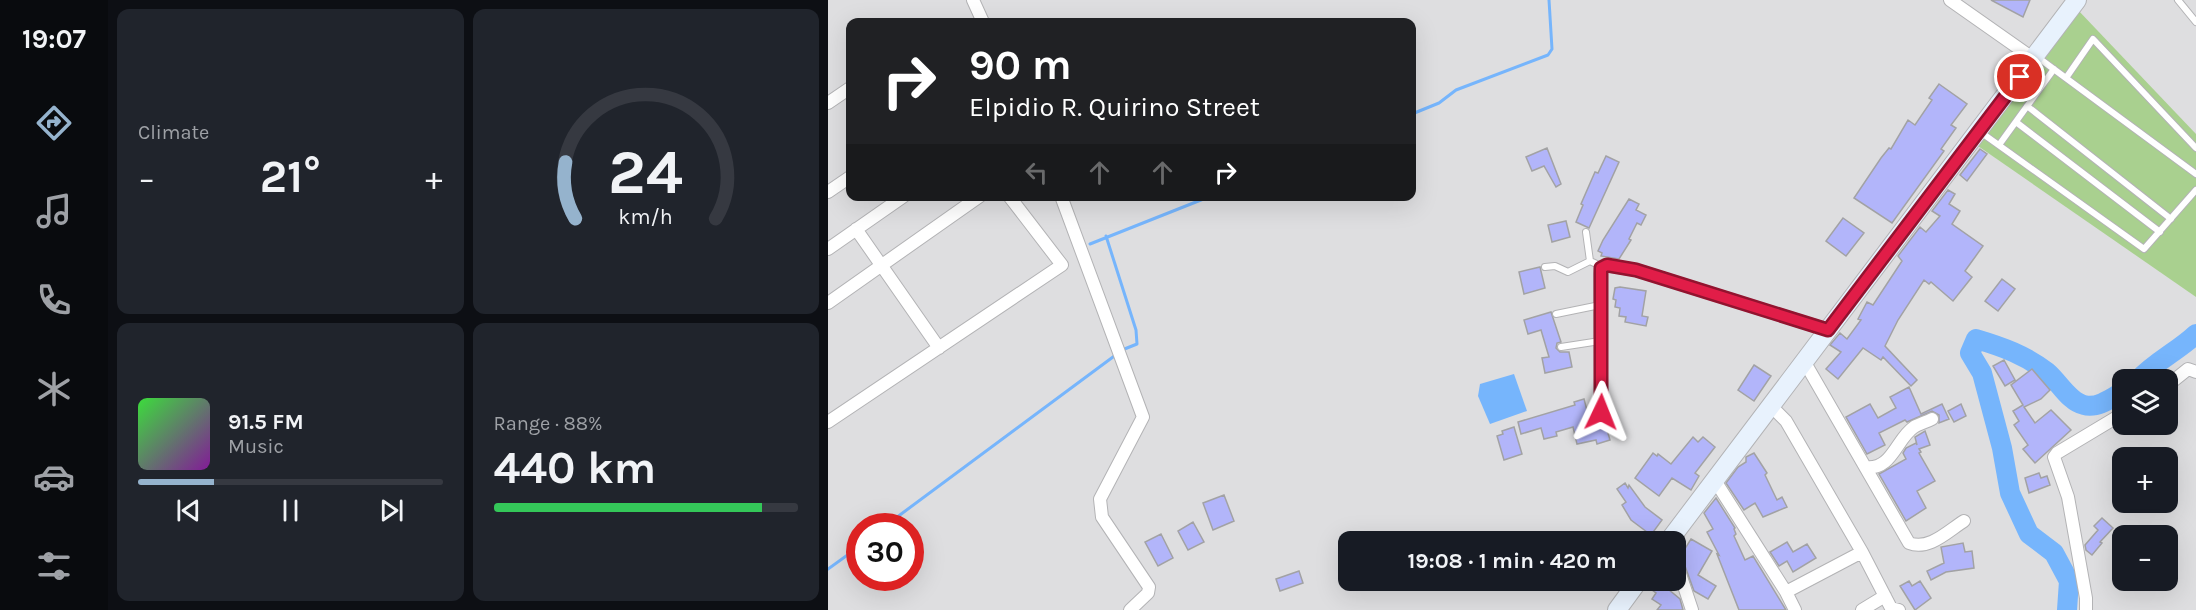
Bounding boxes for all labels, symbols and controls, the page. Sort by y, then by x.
text: 19:07 [22,23,86,55]
text: 90 m [969,40,1072,90]
icon: right [870,42,948,120]
pin [1994,51,2045,102]
icon: arrive [2003,60,2036,93]
text: Elpidio R. Quirino Street [969,91,1260,123]
icon: directions [33,102,75,144]
text: Climate [138,121,209,144]
text: 24 [608,136,683,209]
text: 21° [260,151,321,203]
icon: left [1020,156,1053,189]
icon: ahead [1083,156,1116,189]
icon: ahead [1146,156,1179,189]
icon: right [1209,156,1242,189]
text: − [138,159,155,197]
text: + [425,159,442,197]
icon: music [33,190,75,232]
text: km/h [619,204,673,229]
icon: phone [33,279,75,321]
icon: climate [33,368,75,410]
map controls [2112,369,2178,591]
button: layers [2112,369,2178,435]
position arrow [1569,380,1633,444]
text: 91.5 FM [228,409,304,435]
text: Range · 88% [494,412,603,435]
text: Music [228,435,284,458]
text: 440 km [494,442,656,494]
button: + [2112,447,2178,513]
icon: car [33,456,75,498]
icon: previous [172,494,205,527]
icon: pause [274,494,307,527]
icon: next [375,494,408,527]
speed limit sign: 30 [846,513,924,591]
button: − [2112,525,2178,591]
icon: filters [33,545,75,587]
text: 19:08 · 1 min · 420 m [1407,548,1617,574]

